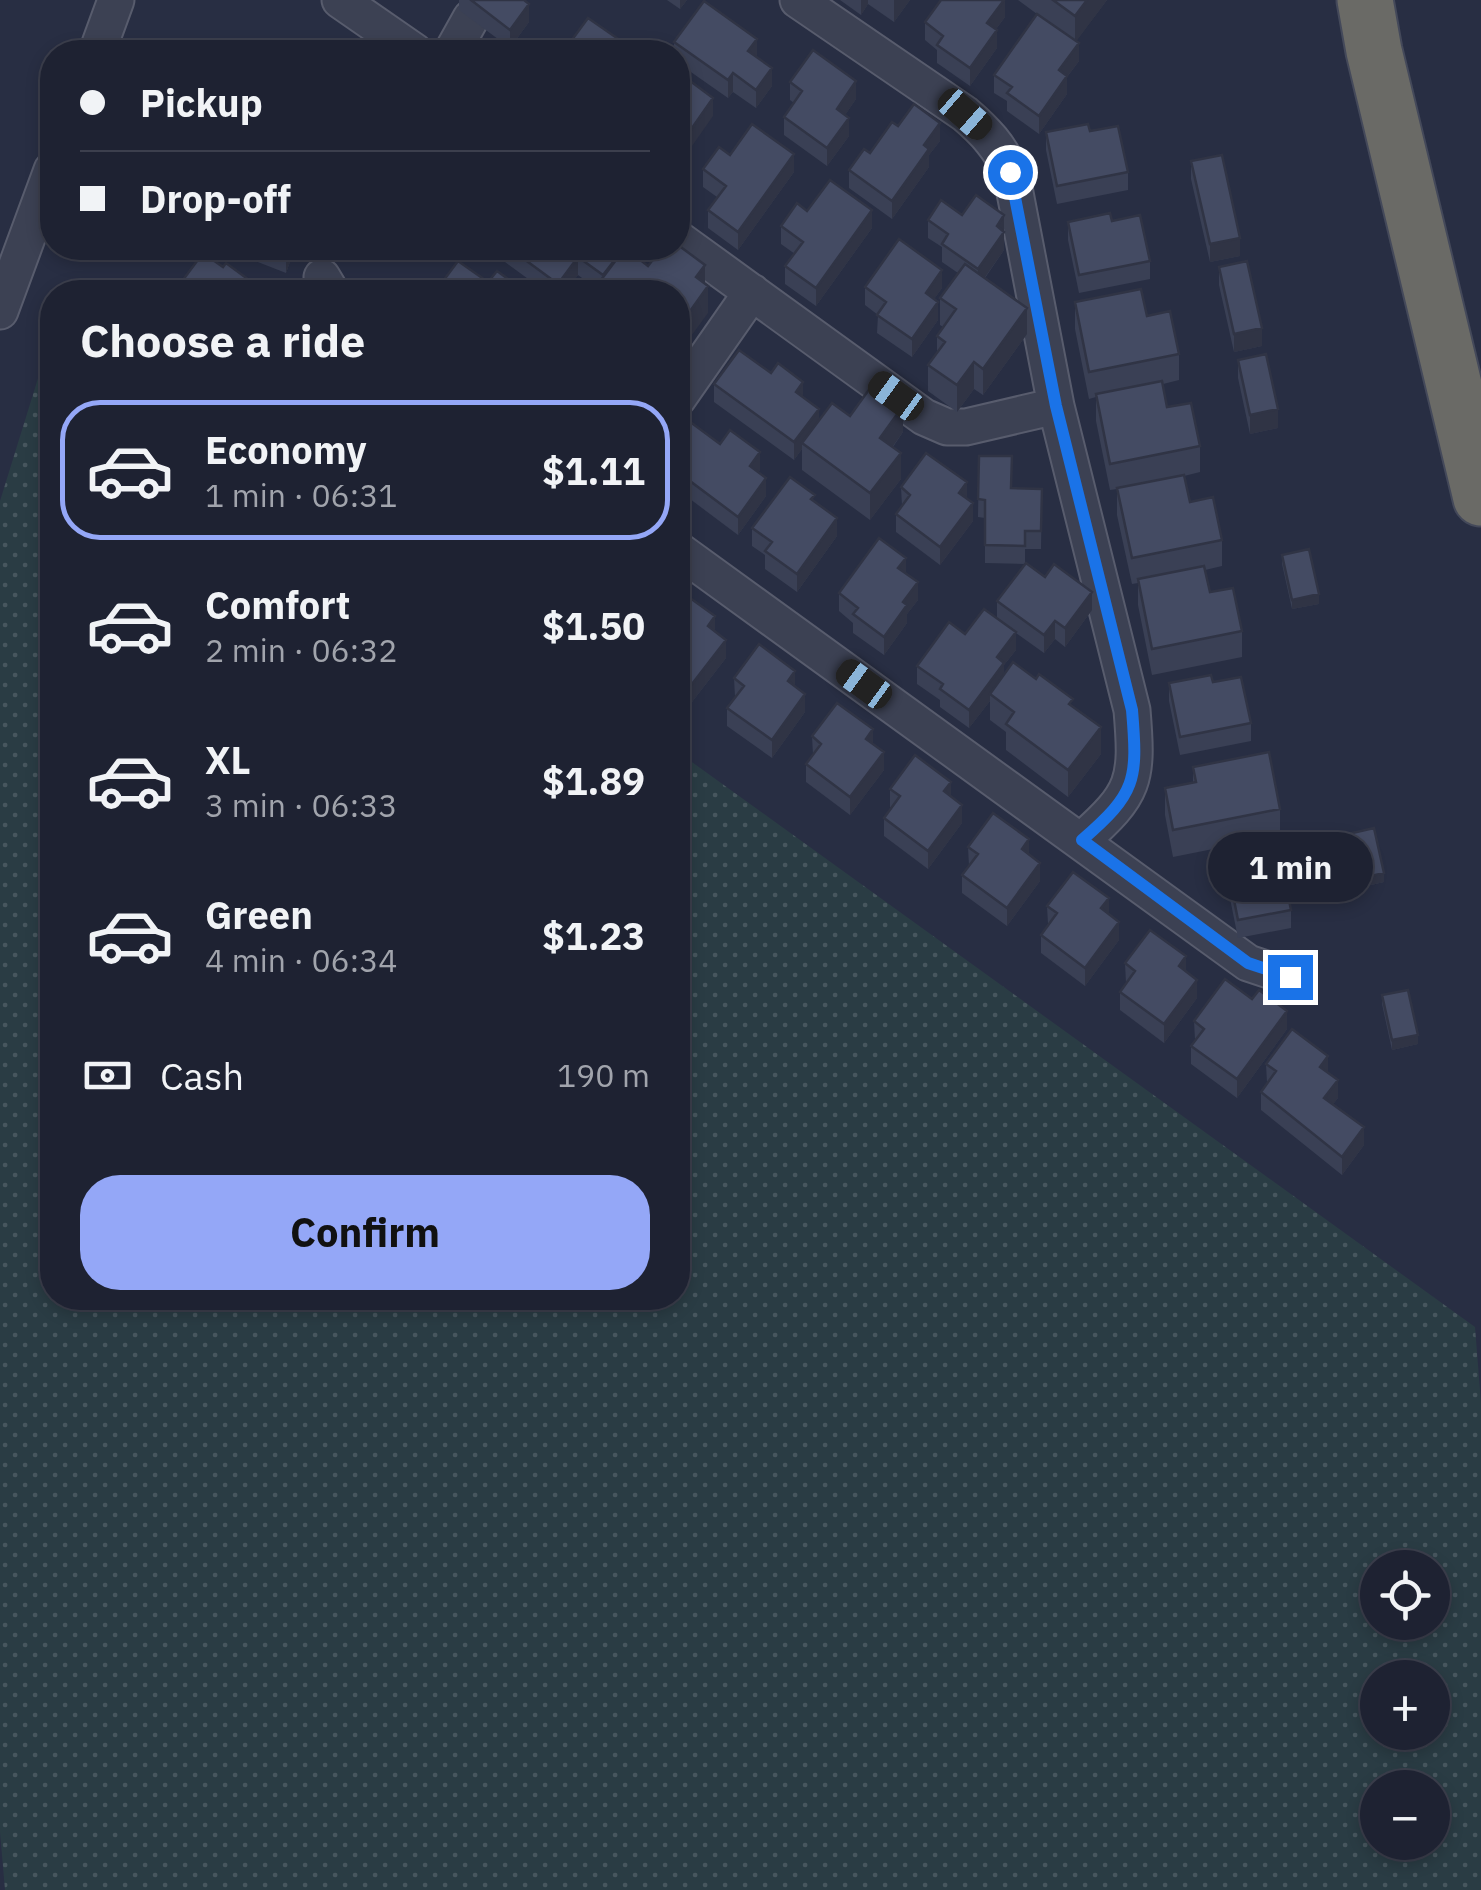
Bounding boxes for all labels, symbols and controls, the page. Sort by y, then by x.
text: Pickup [140,78,263,127]
car [933,83,997,145]
route start [988,150,1033,195]
text: Drop-off [140,174,291,223]
text: Choose a ride [80,311,365,369]
car [863,366,929,426]
icon: car [85,425,175,515]
text: Economy [205,425,367,474]
text: $1.11 [542,446,645,495]
text: 1 min · 06:31 [205,474,398,516]
icon: car [85,580,175,670]
text: Comfort [205,580,350,629]
text: $1.50 [542,601,645,650]
text: 2 min · 06:32 [205,629,398,671]
car [831,654,897,714]
icon: car [85,735,175,825]
text: XL [205,735,251,784]
text: $1.89 [542,756,645,805]
text: 3 min · 06:33 [205,784,398,826]
callout: 1 min [1208,832,1372,902]
text: 1 min [1249,846,1332,888]
icon: car [85,890,175,980]
text: Green [205,890,313,939]
text: $1.23 [542,911,645,960]
text: 4 min · 06:34 [205,939,398,981]
route end [1268,955,1313,1000]
icon: cash [80,1048,135,1103]
text: Cash [160,1051,244,1100]
text: 190 m [557,1054,650,1096]
button: Confirm [80,1175,650,1290]
map controls [1360,1550,1450,1860]
button: locate [1360,1550,1450,1640]
button: + [1360,1660,1450,1750]
button: − [1360,1770,1450,1860]

